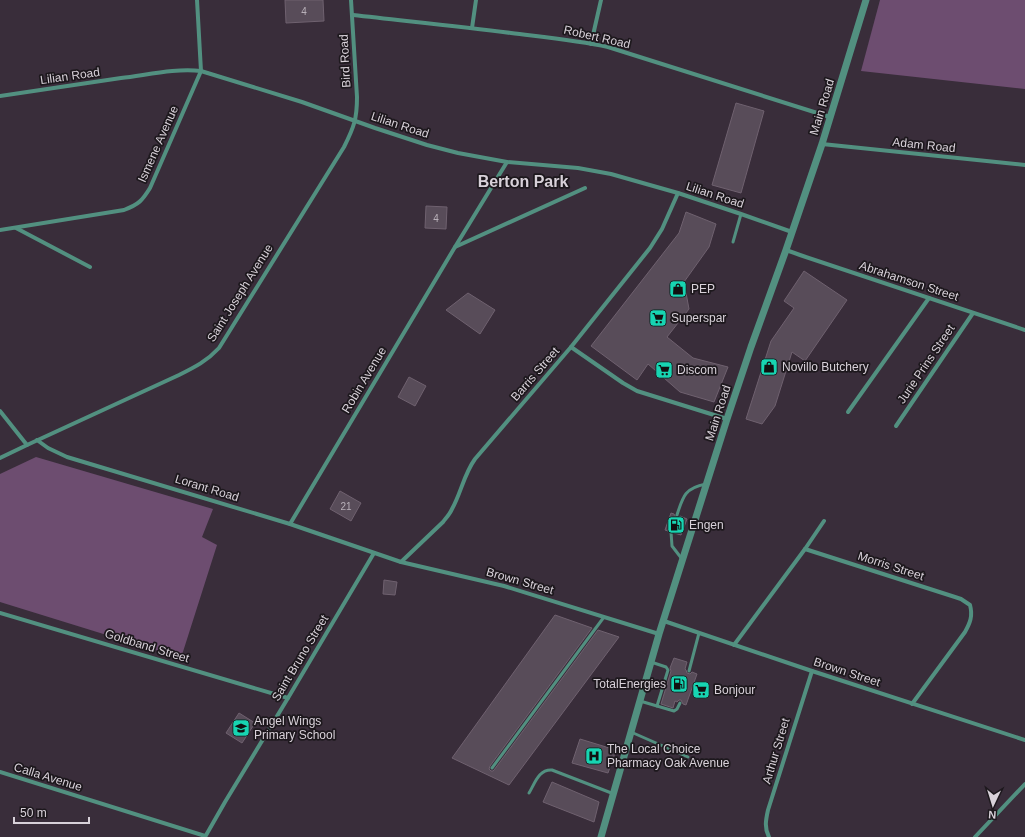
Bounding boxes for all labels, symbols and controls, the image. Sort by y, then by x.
house number: 4 [301,6,307,17]
street label: Robert Road [562,23,632,51]
street label: Bird Road [337,34,353,88]
street label: Lilian Road [39,65,101,87]
street label: Main Road [807,77,837,137]
street label: Ismene Avenue [135,103,181,185]
street label: Lilian Road [369,109,431,141]
street label: Adam Road [892,135,956,155]
district label: Berton Park [478,173,568,190]
street label: Lilian Road [684,179,746,211]
house number: 4 [433,213,439,224]
street label: Saint Joseph Avenue [204,241,276,344]
street label: Abrahamson Street [858,258,961,304]
shop icon: PEP [668,279,688,299]
place label: PEP [691,282,715,296]
supermarket icon: Superspar [648,308,668,328]
place label: Superspar [671,311,726,325]
street label: Jurie Prins Street [894,321,958,406]
street label: Robin Avenue [339,344,389,416]
street label: Barris Street [508,344,563,404]
shop icon: Novillo Butchery [759,357,779,377]
supermarket icon: Discom [654,360,674,380]
place label: Novillo Butchery [782,360,869,374]
place label: Discom [677,363,717,377]
street label: Main Road [702,383,734,443]
street label: Lorant Road [173,472,241,504]
house number: 21 [340,501,352,512]
fuel station icon: Engen [666,515,686,535]
place label: Engen [689,518,724,532]
street label: Morris Street [856,549,926,583]
street label: Brown Street [485,565,556,597]
street label: Saint Bruno Street [269,612,332,704]
street label: Goldband Street [103,627,191,666]
street label: Brown Street [812,655,883,690]
fuel station icon: TotalEnergies [669,674,689,694]
place label: TotalEnergies [593,677,666,691]
supermarket icon: Bonjour [691,680,711,700]
place label: Bonjour [714,683,755,697]
place label: Angel Wings Primary School [254,714,335,742]
street label: Arthur Street [759,716,793,786]
school or university icon: Angel Wings Primary School [231,718,251,738]
place label: The Local Choice Pharmacy Oak Avenue [607,742,730,770]
hospital icon: The Local Choice Pharmacy Oak Avenue [584,746,604,766]
street label: Calla Avenue [12,760,84,794]
north arrow [973,785,1013,825]
scale bar [14,799,89,825]
text: 50 m [20,806,47,820]
text: N [988,809,997,821]

